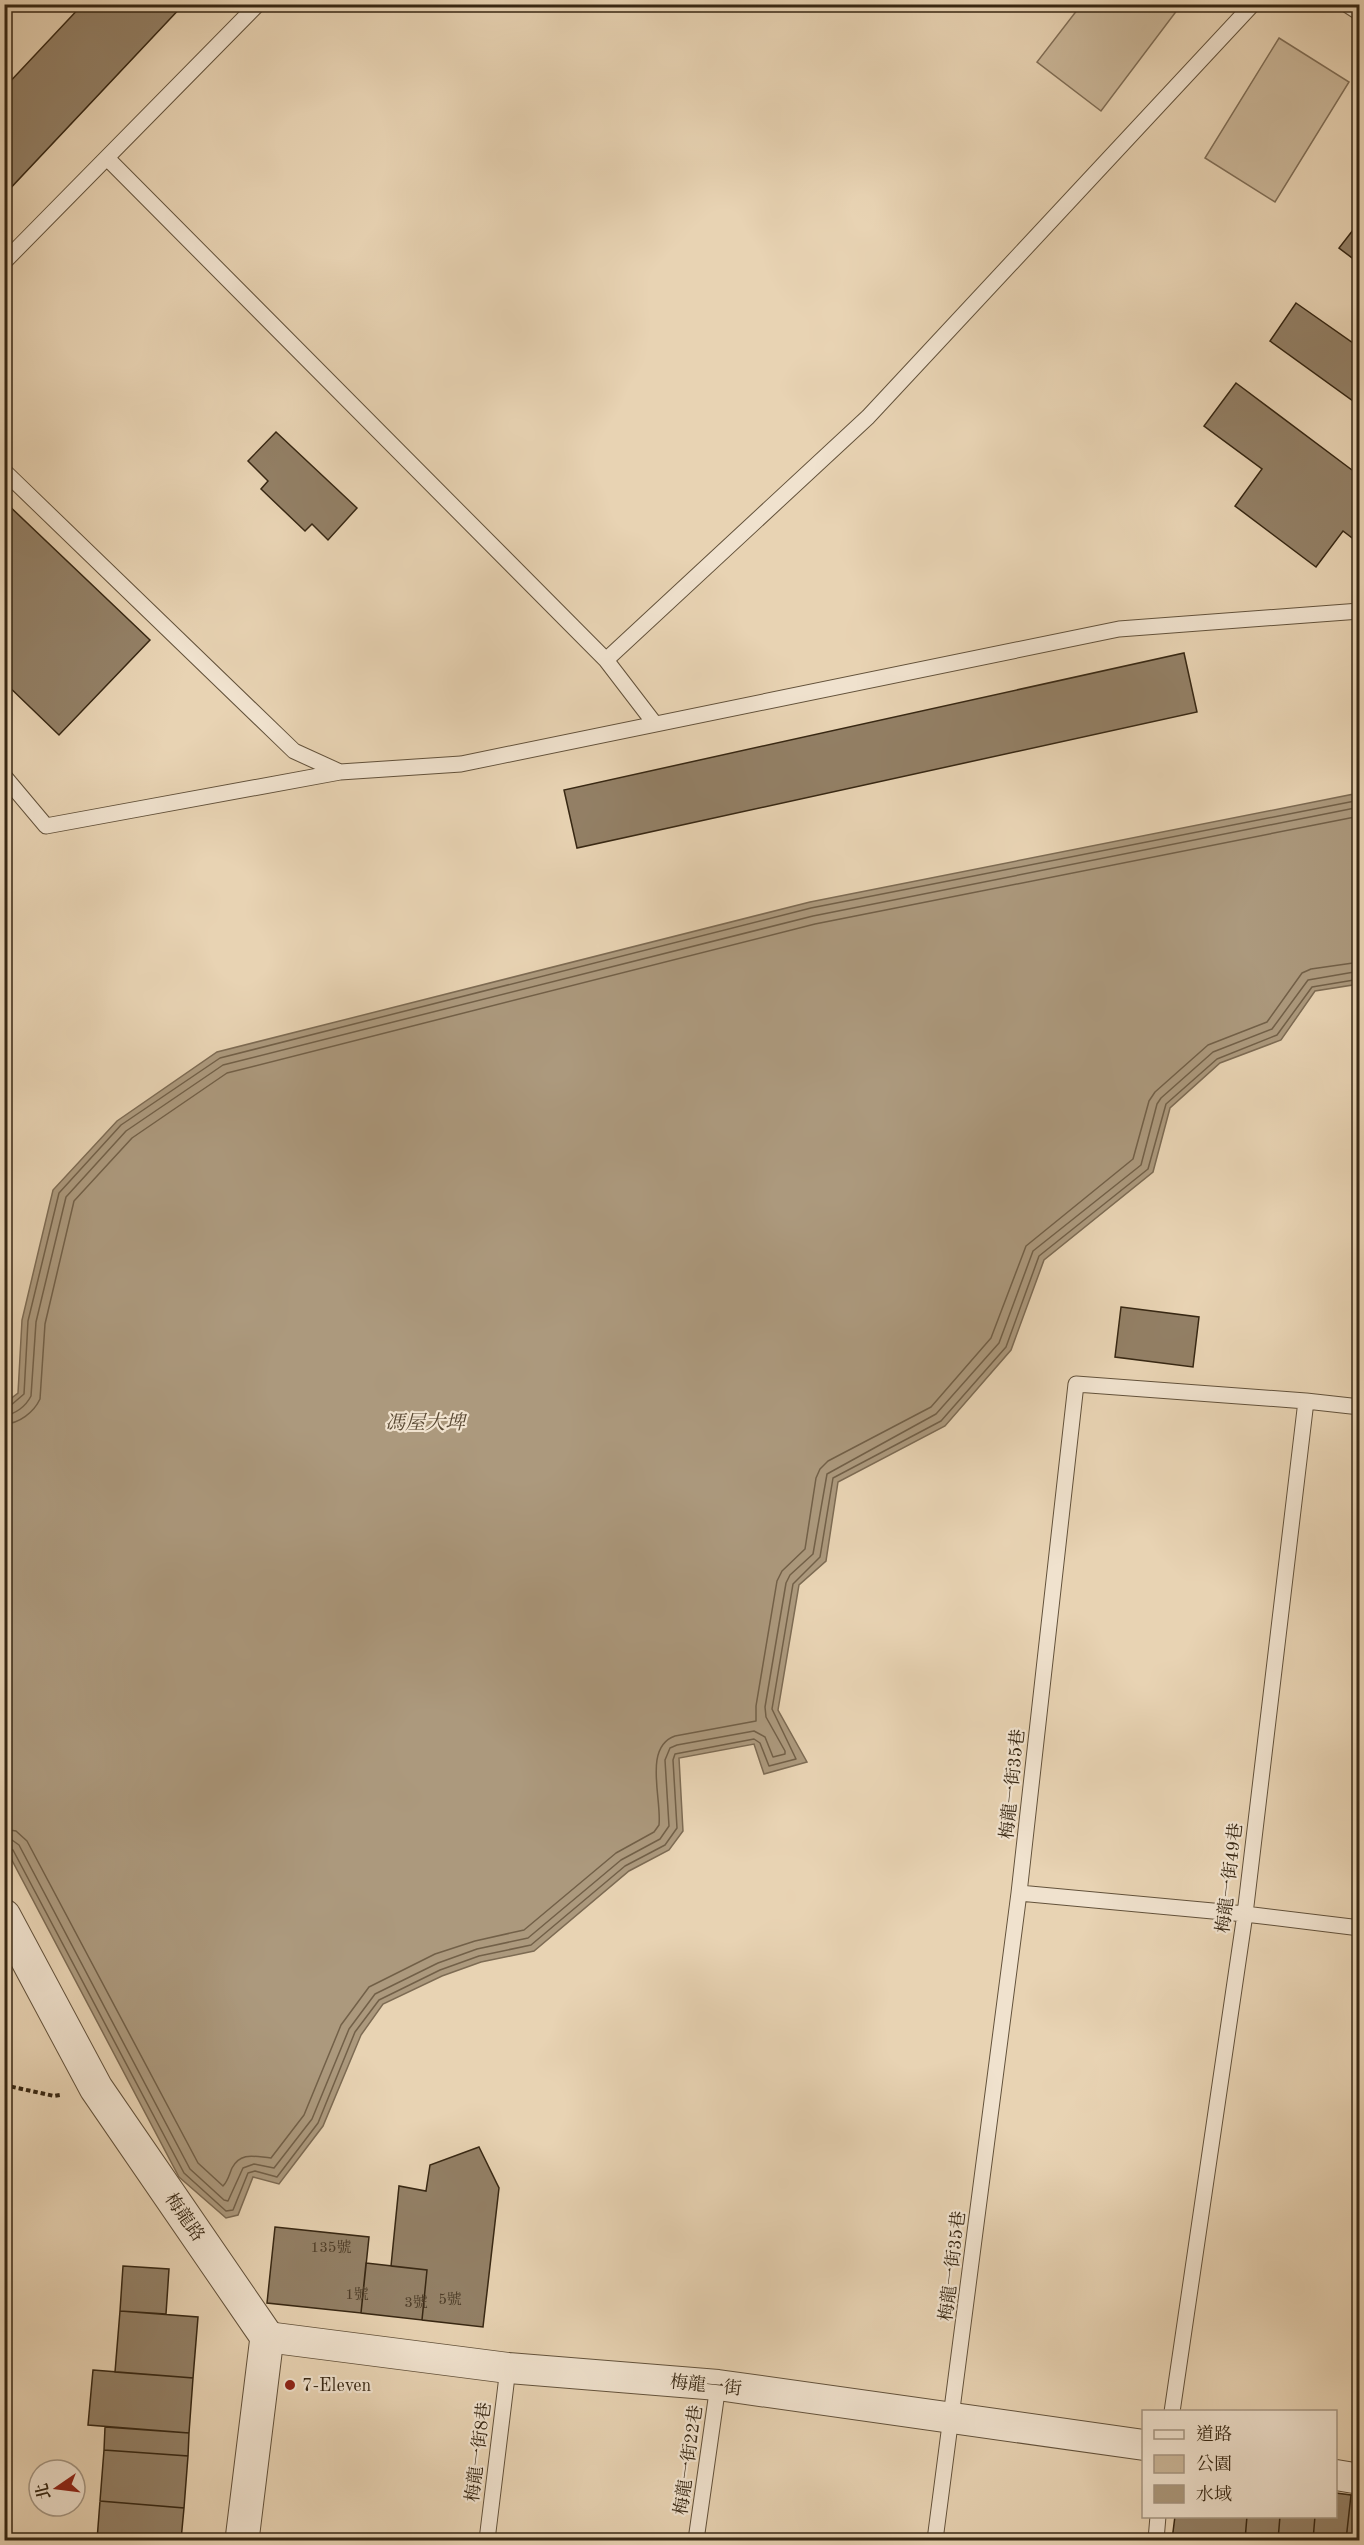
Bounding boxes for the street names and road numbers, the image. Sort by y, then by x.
street label: 梅龍一街35巷 [996,1728,1028,1840]
street label: 梅龍一街49巷 [1212,1822,1246,1934]
street label: 梅龍路 [161,2189,209,2245]
street label: 梅龍一街35巷 [935,2210,969,2322]
street label: 梅龍一街 [669,2371,743,2399]
street label: 梅龍一街8巷 [462,2401,494,2503]
street label: 梅龍一街22巷 [670,2404,706,2516]

